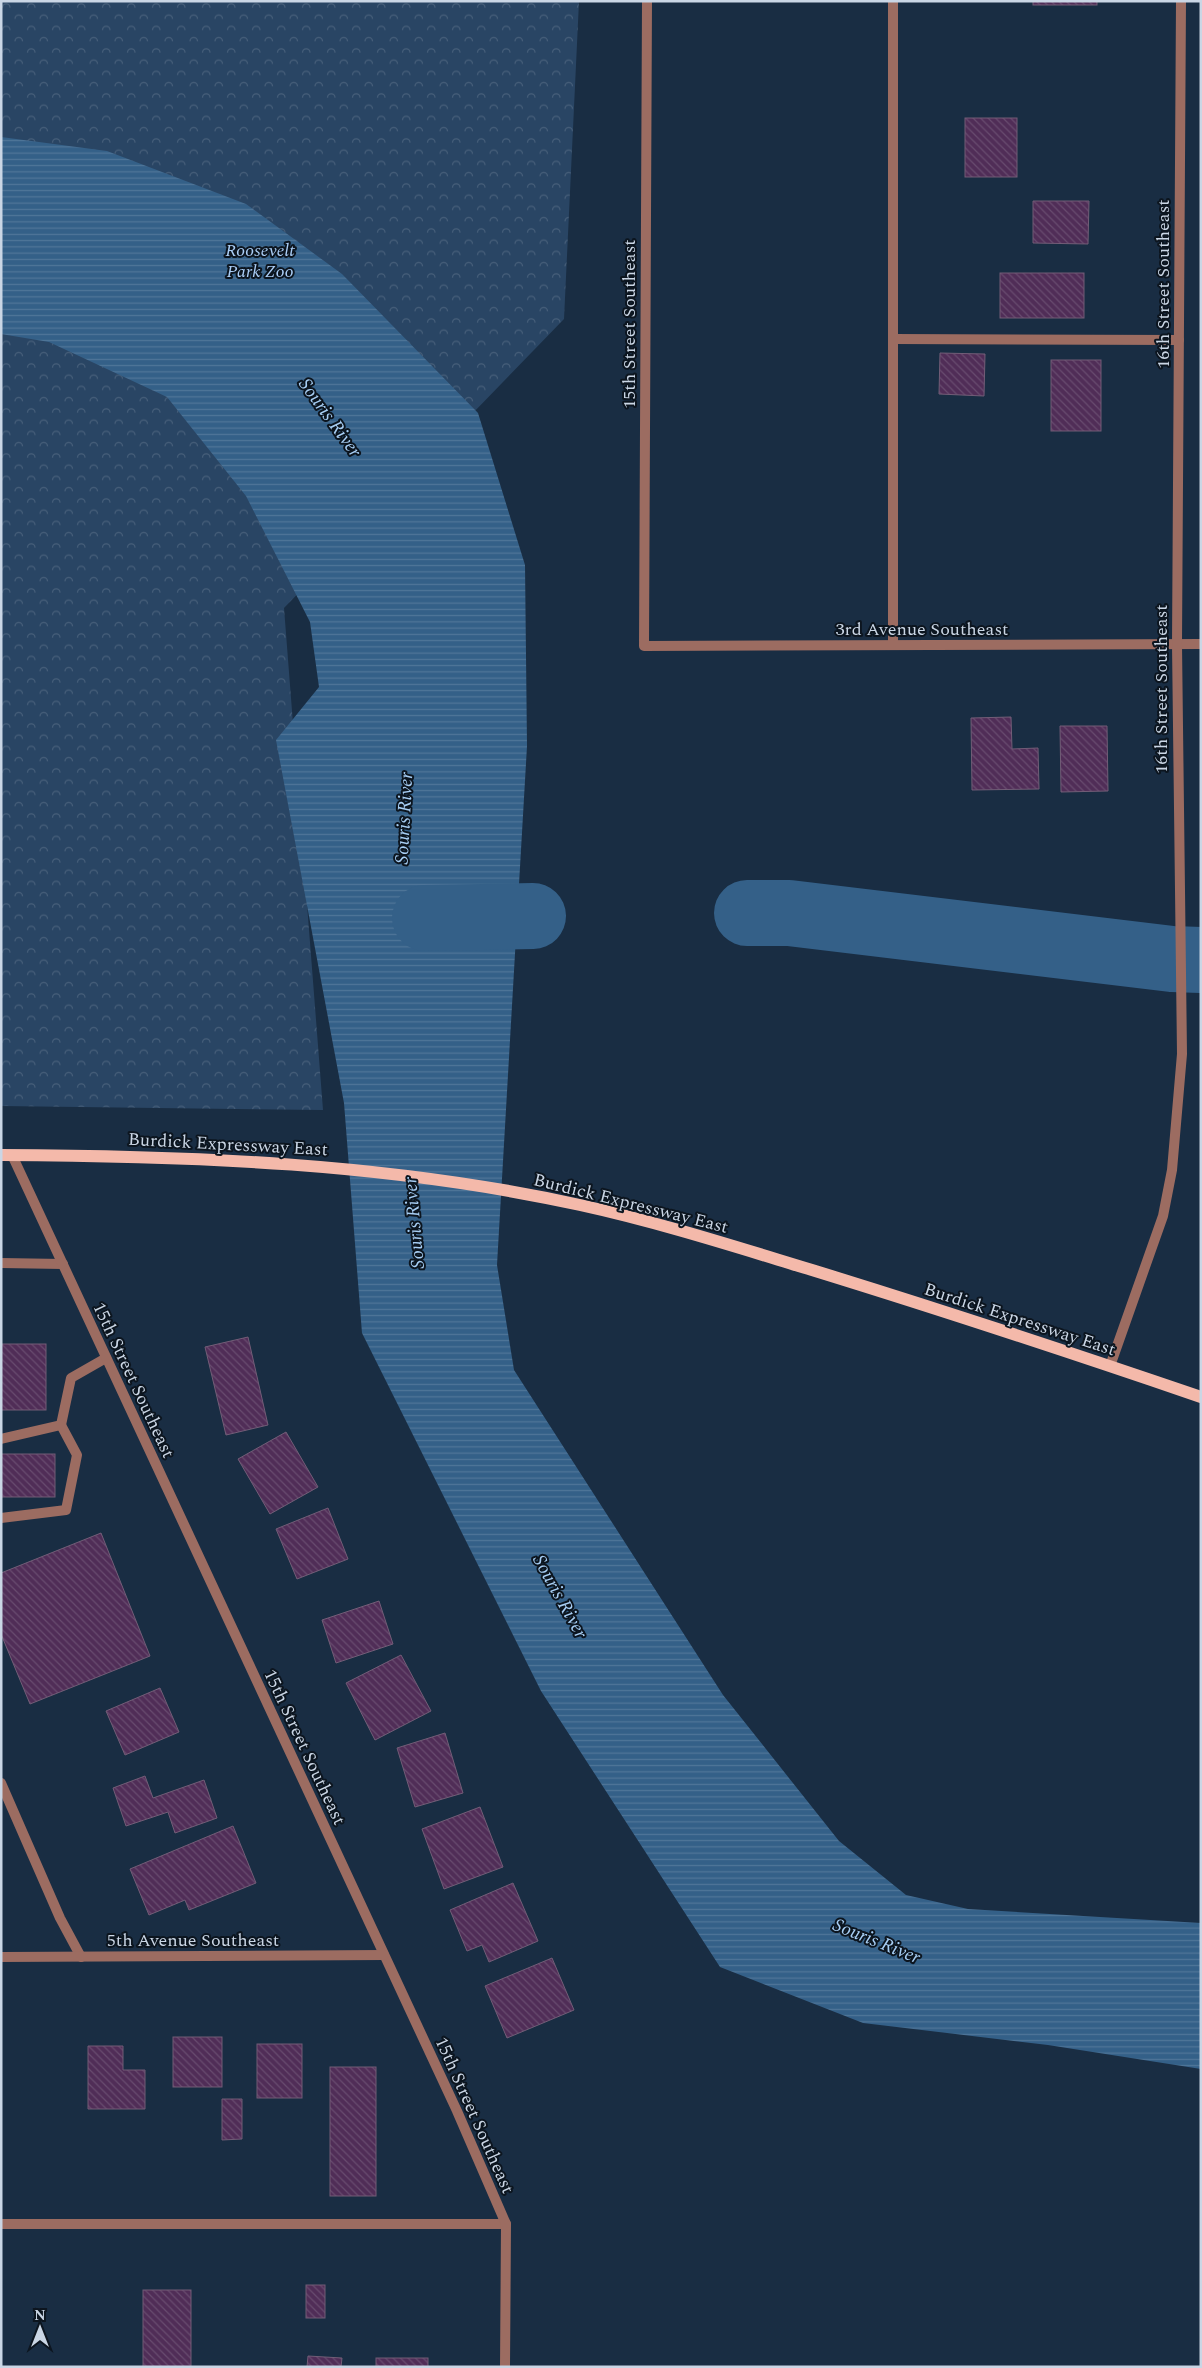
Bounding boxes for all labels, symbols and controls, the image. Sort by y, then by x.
street label: 16th Street Southeast [1150,199,1177,369]
park label: Roosevelt Park Zoo [225,237,295,285]
street label: 15th Street Southeast [616,239,643,409]
water label: Souris River [291,372,369,464]
street label: 16th Street Southeast [1148,604,1175,774]
street label: 3rd Avenue Southeast [836,616,1008,643]
water label: Souris River [388,771,421,865]
street label: Burdick Expressway East [127,1126,329,1163]
street label: Burdick Expressway East [531,1166,731,1241]
water label: Souris River [396,1175,433,1270]
street label: Burdick Expressway East [921,1276,1119,1363]
street label: 15th Street Southeast [86,1298,182,1463]
water label: Souris River [525,1549,595,1644]
street label: 15th Street Southeast [257,1665,353,1830]
water label: Souris River [828,1911,925,1972]
street label: 5th Avenue Southeast [107,1927,279,1954]
street label: 15th Street Southeast [428,2032,521,2198]
north arrow [15,2303,65,2353]
text: N [34,2305,46,2326]

